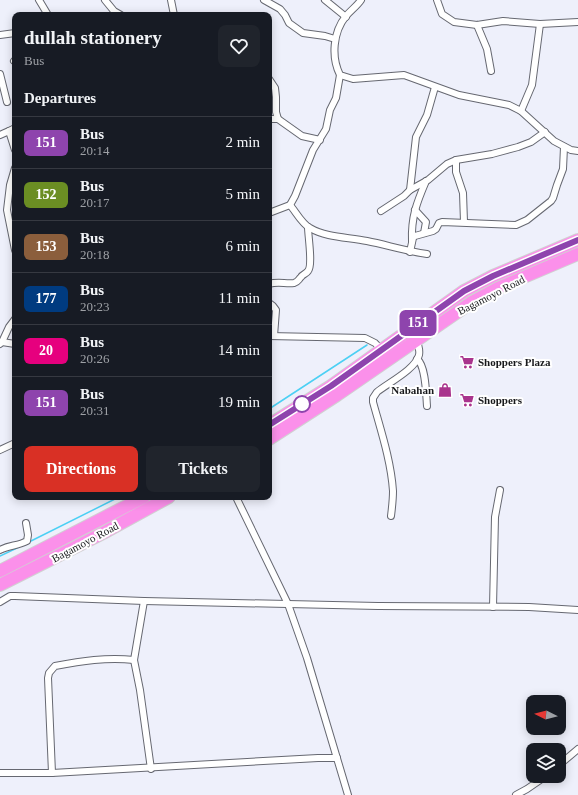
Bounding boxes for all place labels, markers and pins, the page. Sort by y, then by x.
supermarket icon: Shoppers Plaza [459,354,475,370]
place label: Shoppers Plaza [478,356,551,368]
shop icon: Nabahan [437,382,453,398]
place label: Nabahan [391,384,434,396]
supermarket icon: Shoppers [459,392,475,408]
place label: Shoppers [478,394,523,406]
unlabelled marker [293,395,311,413]

